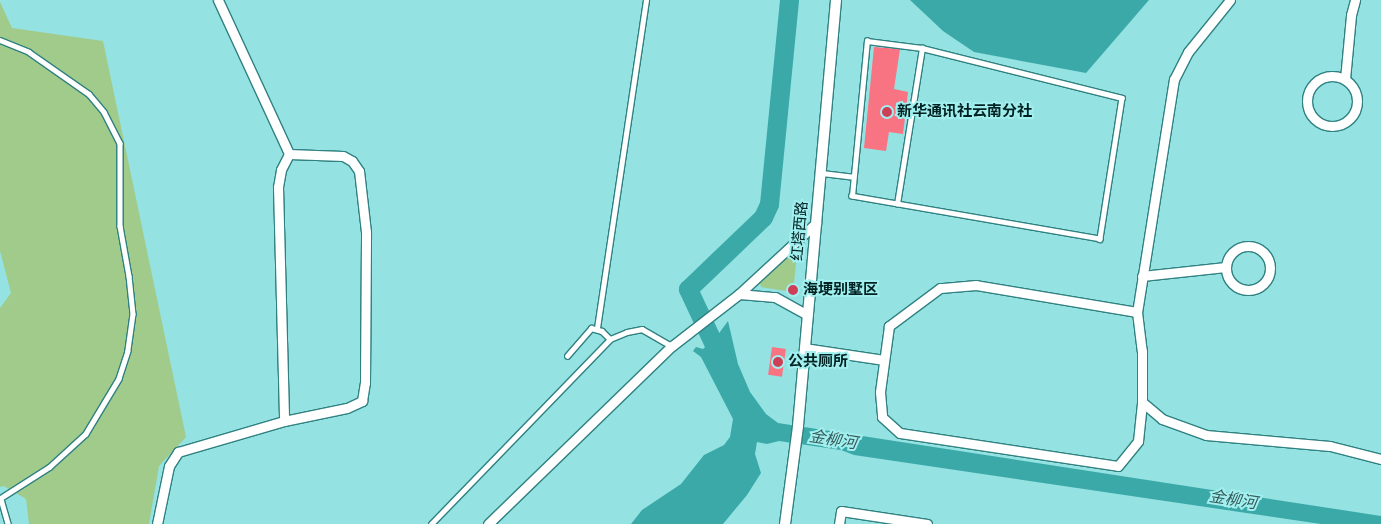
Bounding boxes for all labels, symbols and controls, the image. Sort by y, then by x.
place label: 新华通讯社云南分社 [897,103,1032,121]
marker: 新华通讯社云南分社 [881,106,893,118]
street label: 红塔西路 [788,200,812,262]
place label: 海埂别墅区 [803,281,878,299]
marker: 海埂别墅区 [787,284,799,296]
place label: 公共厕所 [788,353,848,371]
marker: 公共厕所 [772,356,784,368]
water label: 金柳河 [808,427,858,453]
water label: 金柳河 [1208,487,1258,513]

